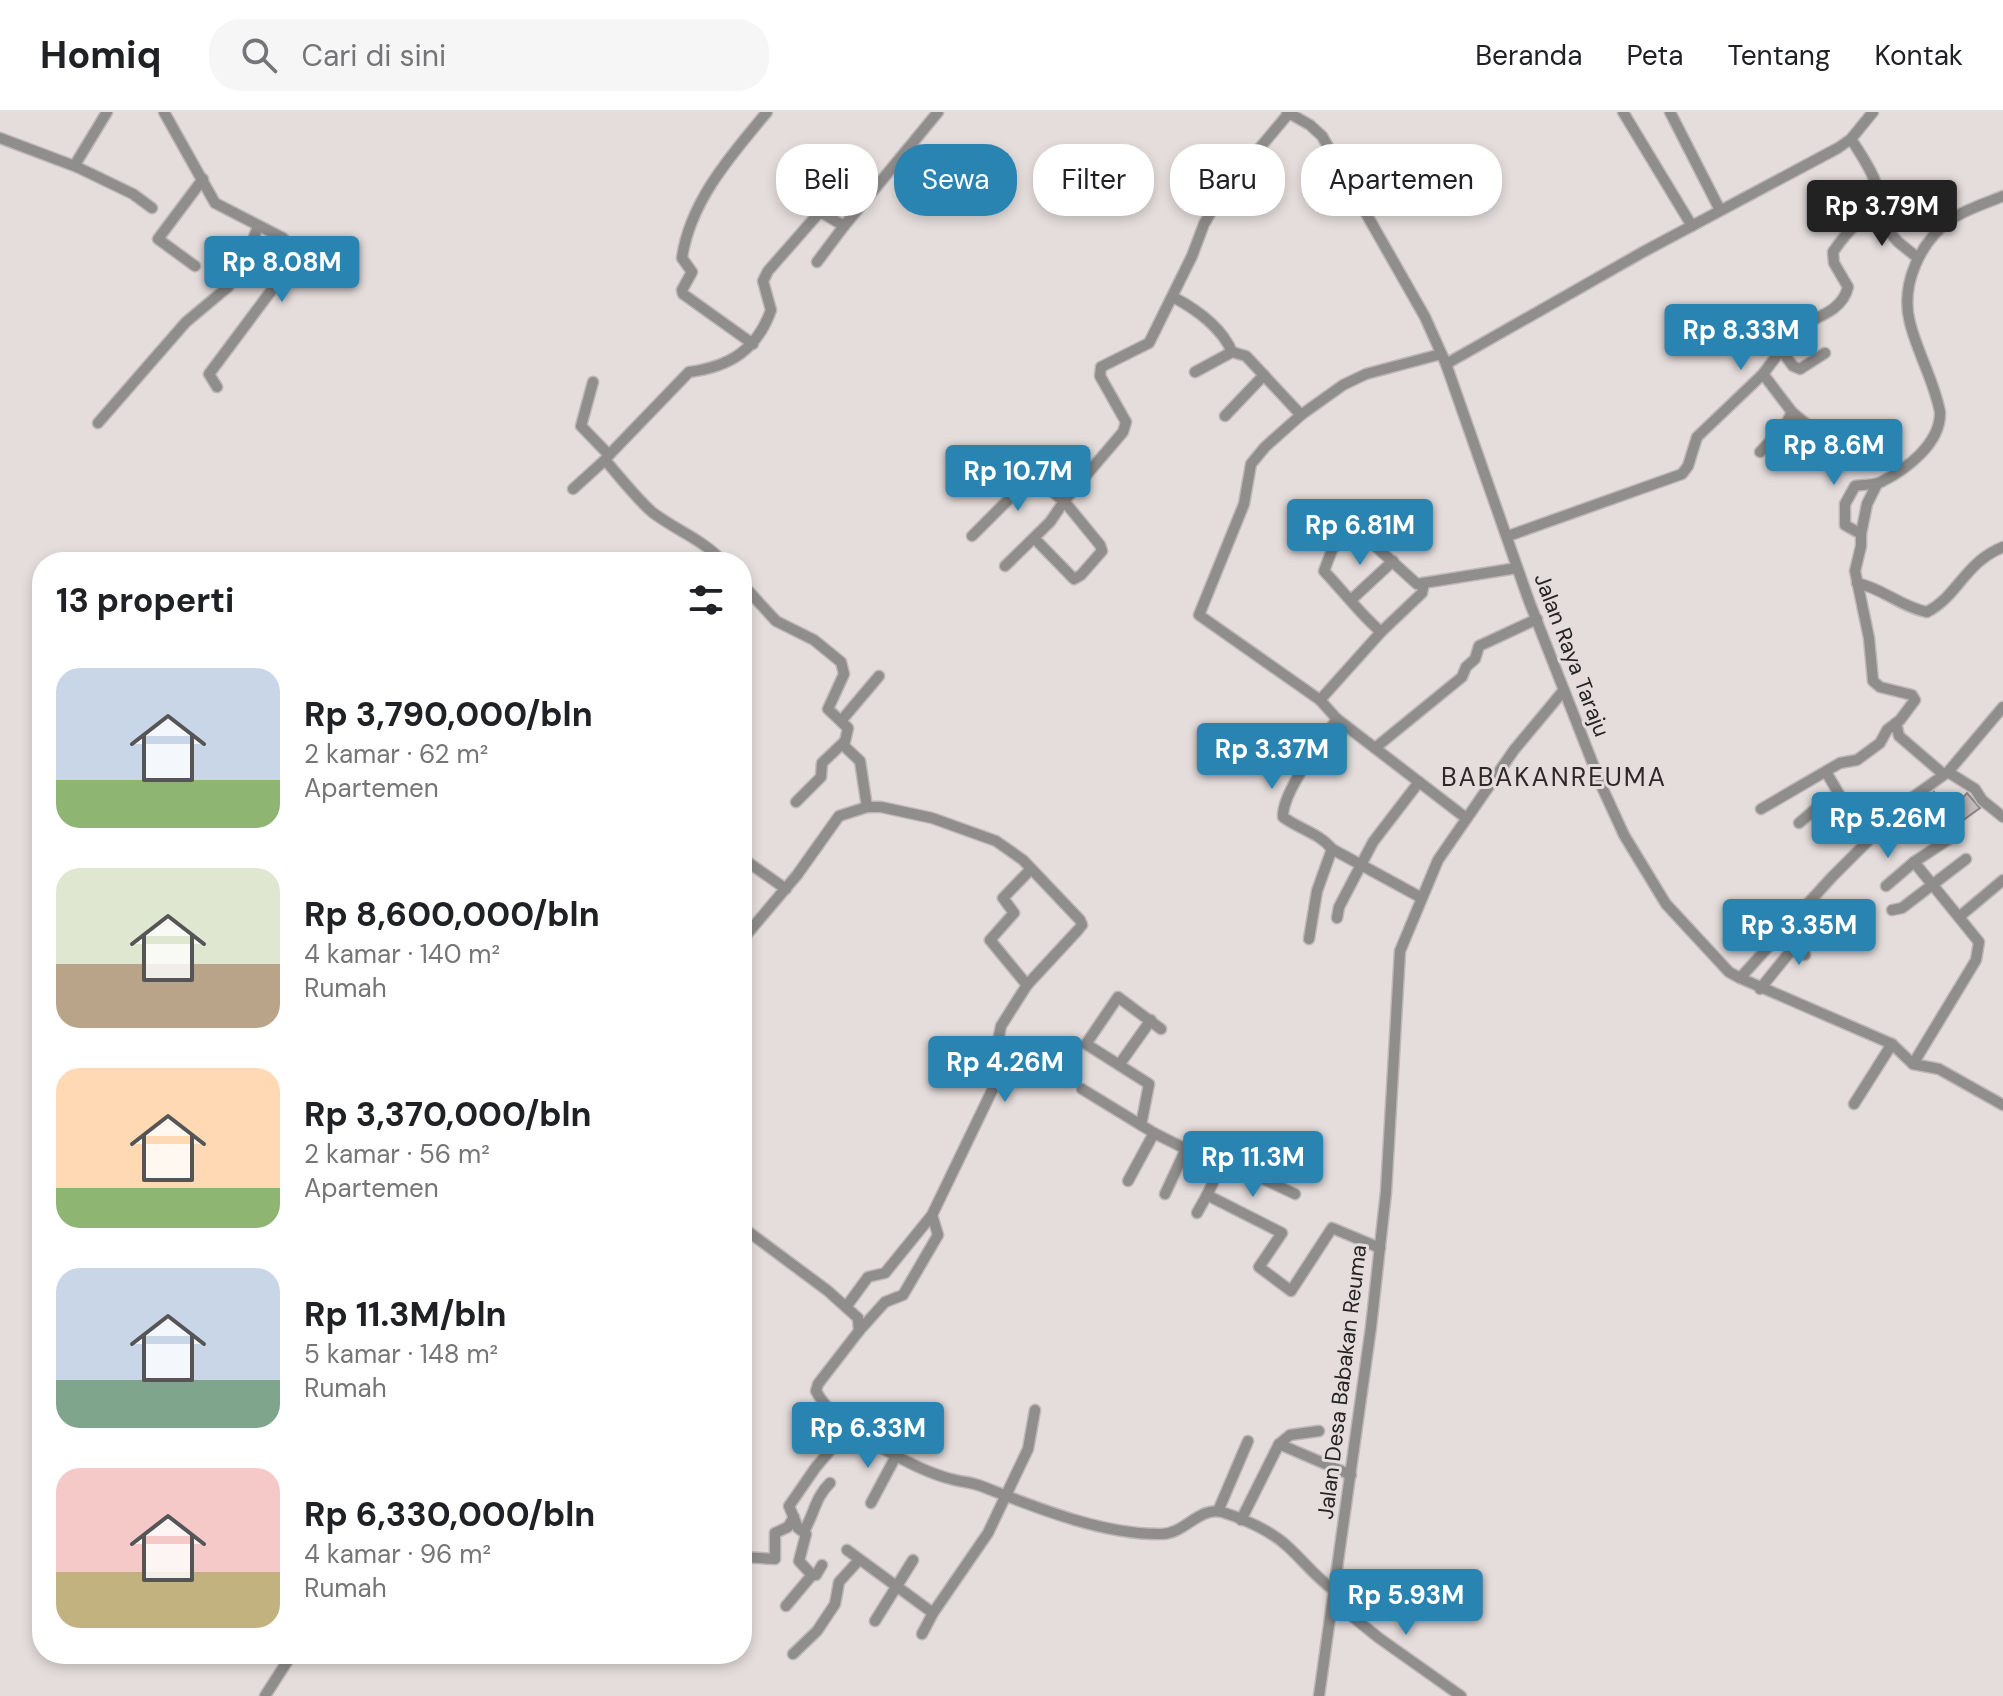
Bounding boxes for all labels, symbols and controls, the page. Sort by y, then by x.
search box [209,19,769,91]
text: Homiq [40,30,161,80]
icon: search [237,33,281,77]
text: Cari di sini [301,36,446,75]
text: Beranda [1475,37,1582,74]
text: Peta [1626,37,1683,74]
text: Tentang [1727,37,1831,74]
text: Kontak [1875,37,1963,74]
chip: Beli [776,144,878,216]
chip: Sewa [894,144,1017,216]
chip: Filter [1033,144,1154,216]
chip: Baru [1170,144,1285,216]
chip: Apartemen [1301,144,1502,216]
pin: Rp 3.79M [1799,180,1965,248]
text: Rp 3.79M [1825,189,1939,223]
pin: Rp 8.08M [199,236,365,304]
text: Rp 8.08M [222,245,342,279]
pin: Rp 8.33M [1658,304,1824,372]
text: Rp 8.33M [1683,313,1799,347]
pin: Rp 8.6M [1760,419,1908,487]
text: Rp 8.6M [1783,428,1885,462]
pin: Rp 10.7M [935,445,1101,513]
text: Rp 10.7M [963,454,1073,488]
pin: Rp 6.81M [1277,499,1443,567]
text: Rp 6.81M [1305,508,1415,542]
street label: Jalan Raya Taraju [1527,569,1617,741]
text: 13 properti [56,578,234,623]
icon: filters [684,578,728,622]
text: Rp 3,790,000/bln [304,692,593,737]
icon: home [120,700,216,796]
pin: Rp 3.37M [1189,723,1355,791]
text: Rp 3.37M [1215,732,1329,766]
text: 2 kamar · 62 m² [304,737,488,771]
district label: BABAKANREUMA [1441,760,1667,794]
text: Apartemen [304,771,439,805]
pin: Rp 5.26M [1805,792,1971,860]
text: Rp 5.26M [1830,801,1946,835]
text: Rp 8,600,000/bln [304,892,600,937]
pin: Rp 3.35M [1716,899,1882,967]
icon: home [120,900,216,996]
text: Rp 3.35M [1741,908,1857,942]
text: 4 kamar · 140 m² [304,937,500,971]
text: Rumah [304,971,387,1005]
pin: Rp 4.26M [922,1036,1088,1104]
text: Rp 4.26M [946,1045,1064,1079]
text: Rp 3,370,000/bln [304,1092,591,1137]
icon: home [120,1100,216,1196]
pin: Rp 11.3M [1170,1131,1336,1199]
text: 2 kamar · 56 m² [304,1137,490,1171]
text: Rp 11.3M [1201,1140,1305,1174]
text: Apartemen [304,1171,439,1205]
street label: Jalan Desa Babakan Reuma [1311,1243,1373,1521]
text: Rp 11.3M/bln [304,1292,507,1337]
icon: home [120,1300,216,1396]
text: 5 kamar · 148 m² [304,1337,498,1371]
text: Rumah [304,1371,387,1405]
pin: Rp 6.33M [785,1402,951,1470]
text: Rp 6.33M [810,1411,926,1445]
text: Rp 6,330,000/bln [304,1492,595,1537]
icon: home [120,1500,216,1596]
text: 4 kamar · 96 m² [304,1537,491,1571]
pin: Rp 5.93M [1323,1569,1489,1637]
text: Rumah [304,1571,387,1605]
text: Rp 5.93M [1348,1578,1464,1612]

